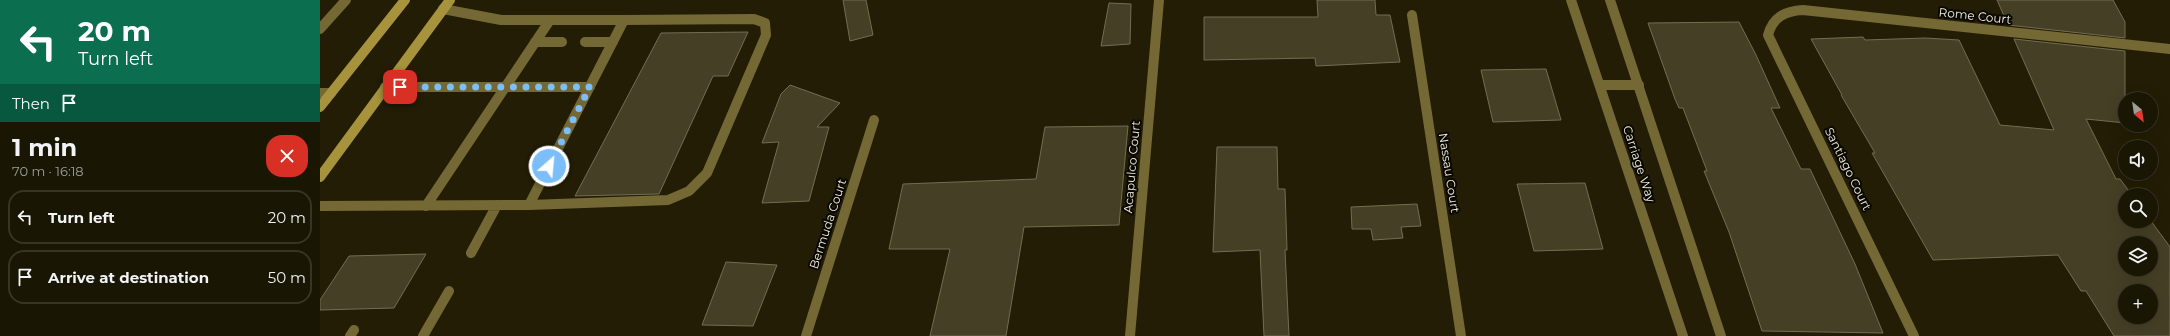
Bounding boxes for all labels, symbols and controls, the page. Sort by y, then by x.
street label: Rome Court [1938,4,2012,27]
text: 20 m [78,14,151,48]
icon: left [12,16,64,68]
text: Turn left [78,48,153,70]
pin [383,70,417,104]
icon: arrive [389,76,411,98]
icon: arrive [58,92,80,114]
north arrow [2118,92,2158,132]
map controls [2118,92,2158,324]
text: Then [12,94,50,113]
street label: Acapulco Court [1120,120,1143,214]
street label: Carriage Way [1620,124,1659,205]
street label: Santiago Court [1822,125,1875,213]
street label: Nassau Court [1436,132,1463,214]
text: 1 min [12,133,77,162]
button: close [266,135,308,177]
button: sound [2118,140,2158,180]
position arrow [528,145,570,187]
text: 70 m · 16:18 [12,163,84,179]
street label: Bermuda Court [806,177,849,271]
button: search [2118,188,2158,228]
icon: left [14,206,36,228]
text: Turn left [48,208,115,227]
text: 20 m [268,208,306,227]
button: layers [2118,236,2158,276]
icon: arrive [14,266,36,288]
text: Arrive at destination [48,268,209,287]
text: 50 m [268,268,306,287]
button: + [2118,284,2158,324]

